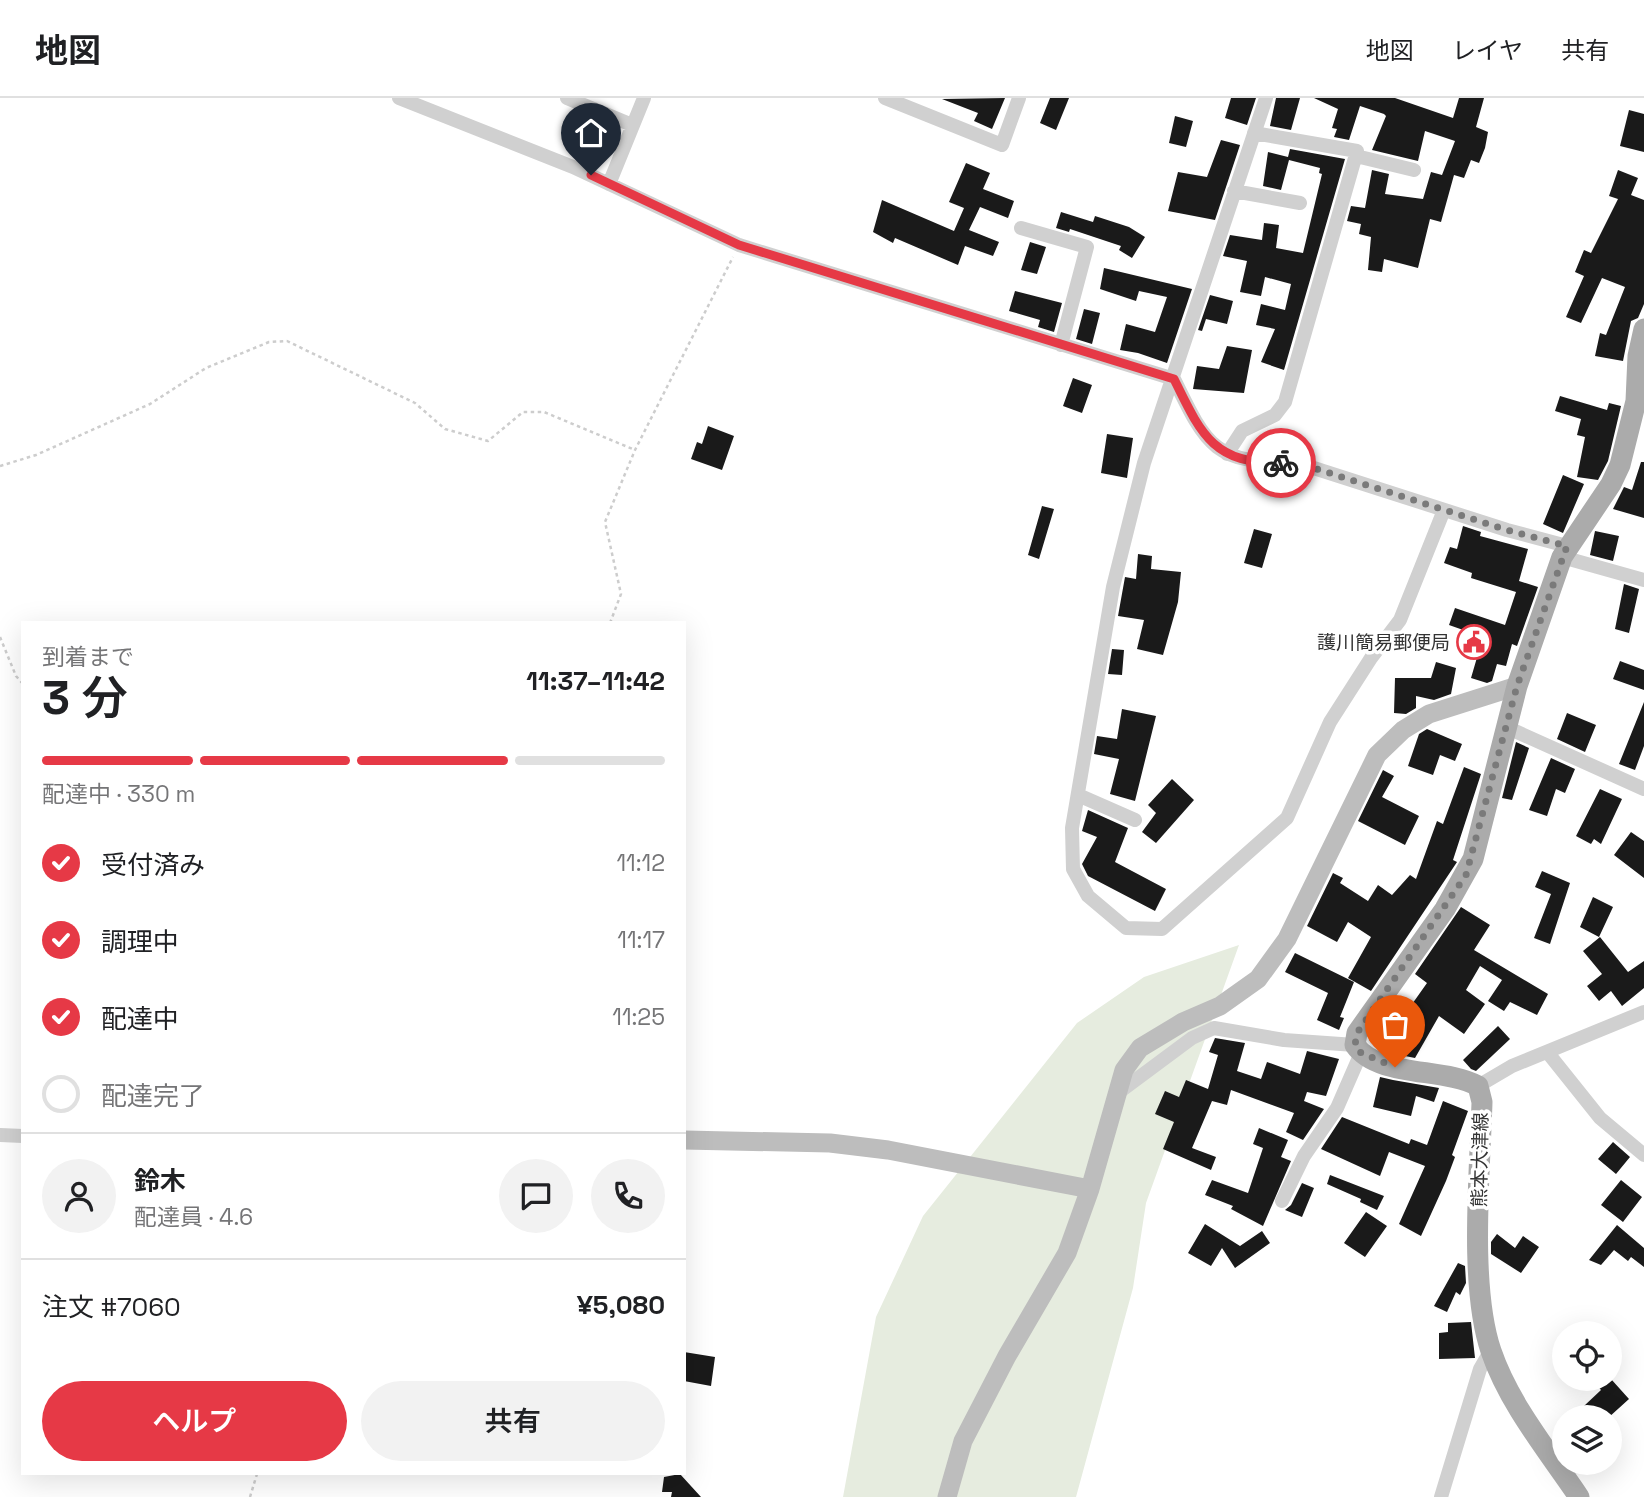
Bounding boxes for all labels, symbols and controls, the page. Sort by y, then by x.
text: 地図 [35,30,101,72]
text: 地図 [1366,35,1414,66]
text: レイヤ [1452,35,1523,66]
text: 共有 [1561,35,1609,66]
pin [561,103,621,175]
icon: home [572,114,610,152]
courier [1246,428,1316,498]
icon: bike [1262,444,1300,482]
public building icon: 護川簡易郵便局 [1455,623,1493,661]
place label: 護川簡易郵便局 [1317,630,1450,655]
text: 到着まで [42,642,134,672]
text: 11:37–11:42 [526,664,665,698]
text: 3 分 [42,669,128,727]
text: 配達中 · 330 m [42,779,195,809]
icon: check [42,844,80,882]
text: 受付済み [101,848,205,882]
text: 11:12 [616,848,665,878]
icon: check [42,921,80,959]
text: 調理中 [101,925,179,959]
text: 11:17 [617,925,665,955]
pin [1365,995,1425,1067]
icon: check [42,998,80,1036]
text: 配達中 [101,1002,179,1036]
text: 11:25 [612,1002,665,1032]
icon: bag [1376,1006,1414,1044]
text: 配達完了 [101,1079,205,1113]
street label: 熊本大津線 [1467,1112,1493,1208]
button: person [42,1159,116,1233]
button: chat [499,1159,573,1233]
button: phone [591,1159,665,1233]
text: 鈴木 [134,1164,186,1198]
text: 配達員 · 4.6 [134,1202,253,1232]
text: ¥5,080 [577,1288,665,1322]
text: 注文 #7060 [42,1290,181,1324]
map controls [1552,1321,1622,1475]
button: locate [1552,1321,1622,1391]
button: ヘルプ [42,1381,347,1461]
button: 共有 [361,1381,665,1461]
button: layers [1552,1405,1622,1475]

